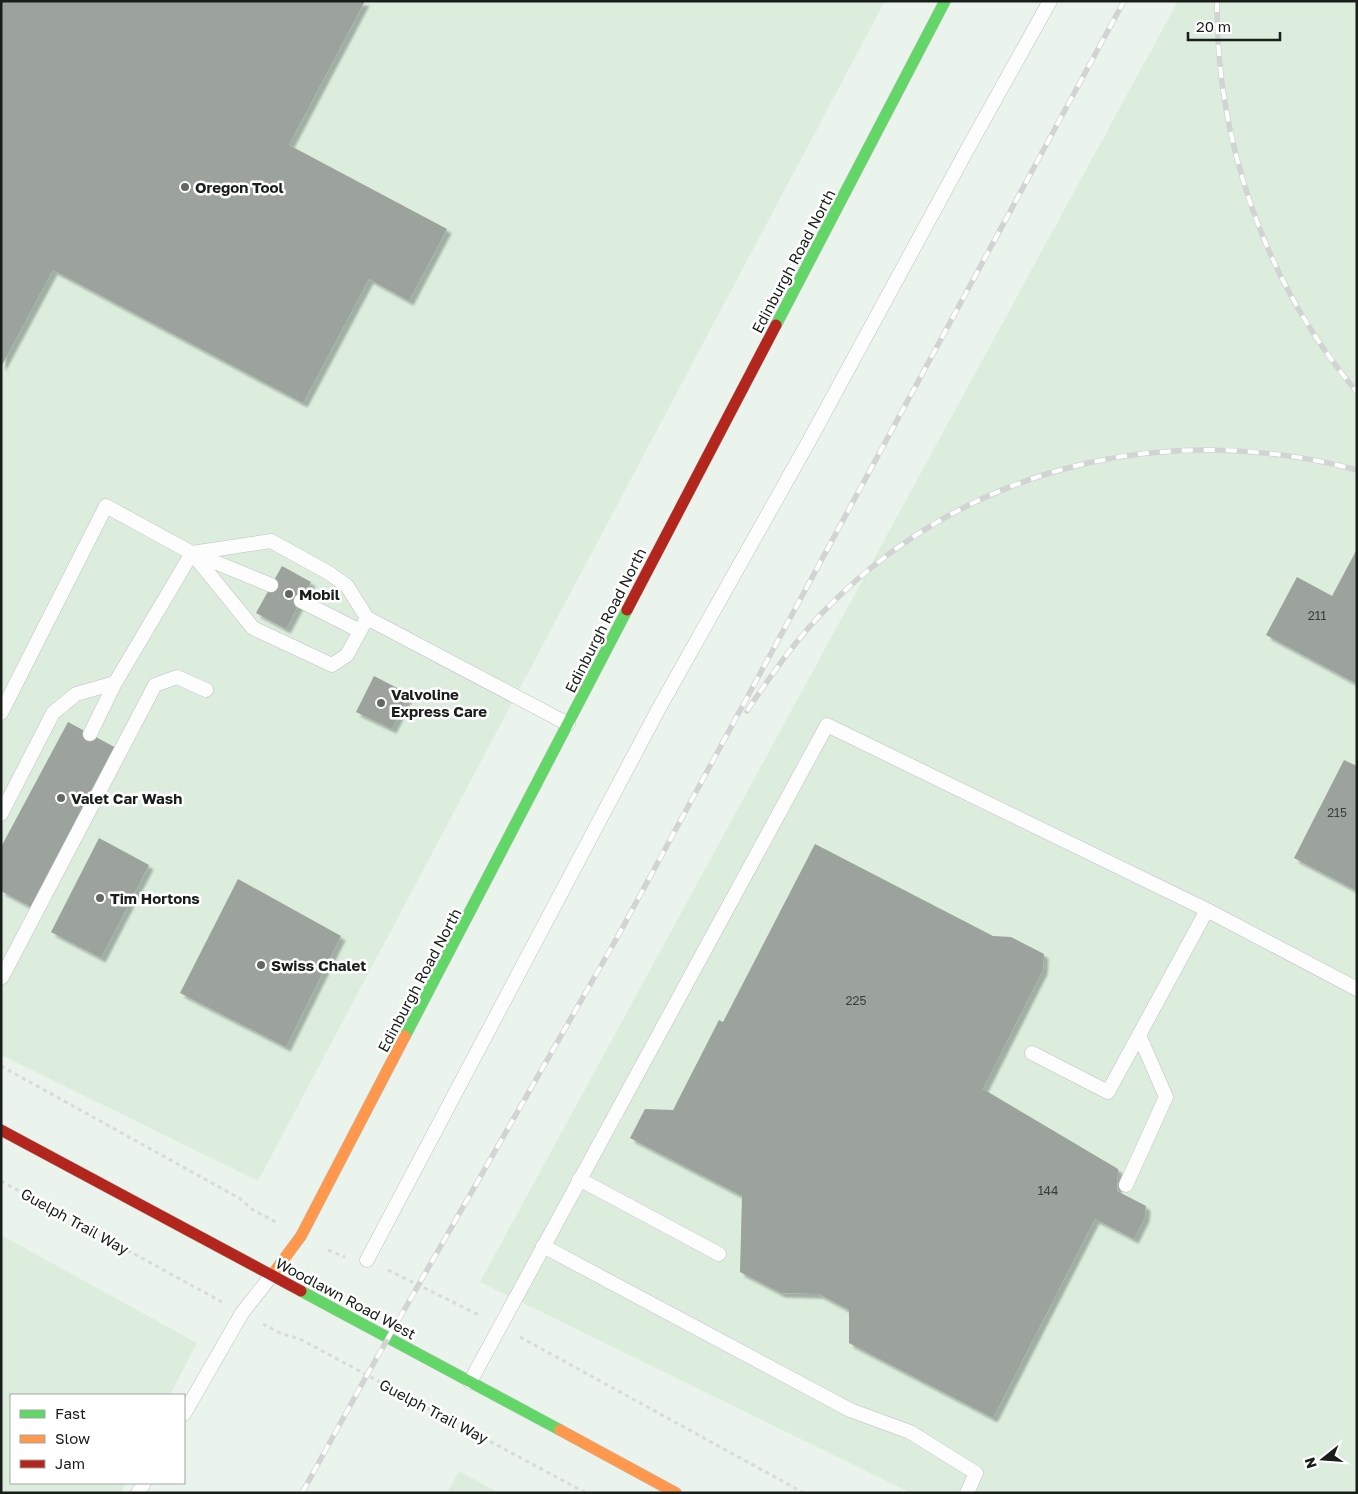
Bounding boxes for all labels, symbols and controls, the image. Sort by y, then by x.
scale bar [1188,10,1280,42]
text: 20 m [1196,17,1231,35]
place label: Oregon Tool [195,178,284,196]
marker: Oregon Tool [179,181,191,193]
street label: Edinburgh Road North [748,186,838,336]
street label: Edinburgh Road North [561,545,649,695]
place label: Mobil [299,585,340,603]
marker: Mobil [283,588,295,600]
house number: 211 [1308,608,1326,623]
place label: Valvoline Express Care [391,685,487,720]
marker: Valvoline Express Care [375,697,387,709]
place label: Valet Car Wash [71,789,182,807]
marker: Valet Car Wash [55,792,67,804]
house number: 215 [1327,805,1347,820]
place label: Tim Hortons [110,889,200,907]
marker: Tim Hortons [94,892,106,904]
street label: Edinburgh Road North [374,905,464,1055]
place label: Swiss Chalet [271,956,366,974]
marker: Swiss Chalet [255,959,267,971]
house number: 225 [846,993,866,1008]
house number: 144 [1038,1183,1058,1198]
street label: Guelph Trail Way [18,1184,133,1258]
street label: Woodlawn Road West [273,1253,419,1343]
street label: Guelph Trail Way [377,1375,492,1447]
legend [10,1394,185,1484]
text: Fast [55,1404,86,1422]
text: Slow [55,1429,90,1447]
north arrow [1298,1434,1348,1484]
text: Jam [55,1454,85,1472]
text: N [1300,1455,1320,1471]

